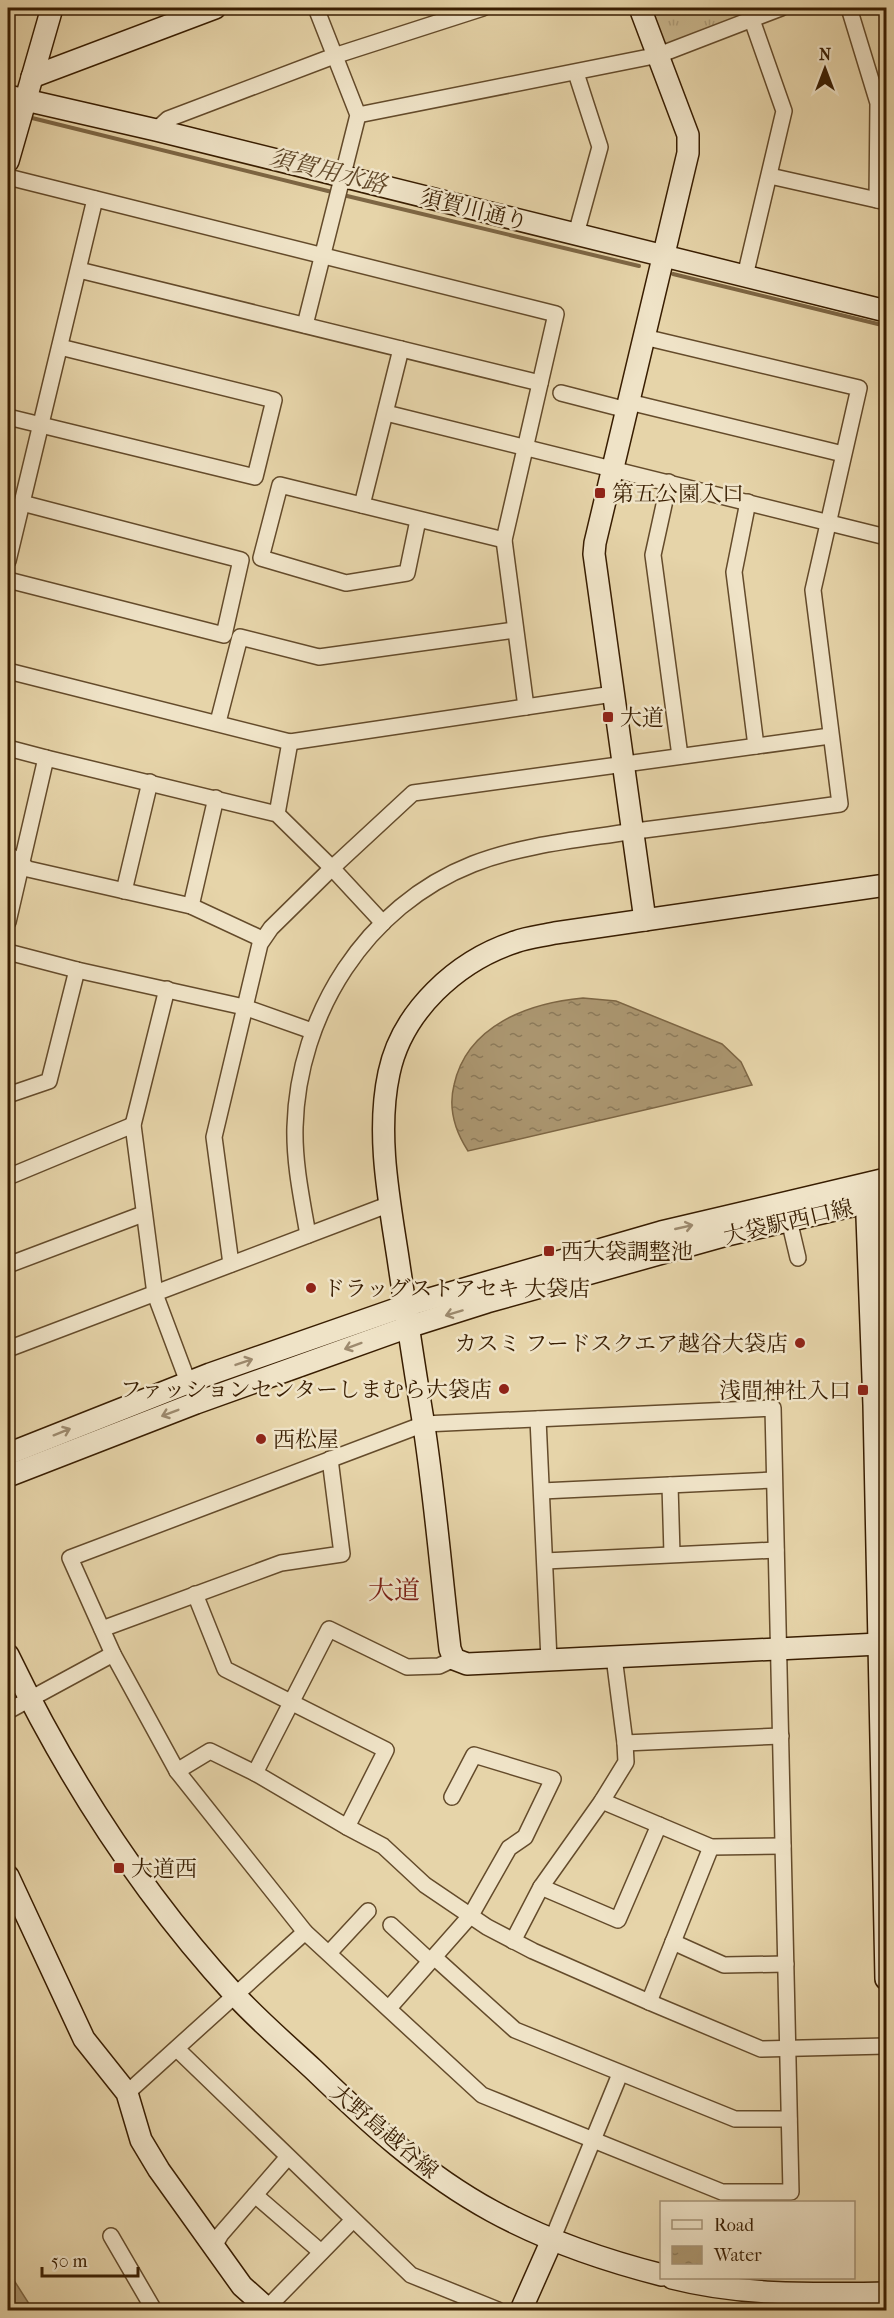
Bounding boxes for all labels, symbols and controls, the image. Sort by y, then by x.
north arrow [795,39,855,99]
text: N [819,45,832,64]
water label: 須賀用水路 [266,143,392,200]
street label: 須賀川通り [417,184,530,236]
place label: 第五公園入口 [612,481,744,507]
marker: 第五公園入口 [593,486,607,500]
place label: 大道 [620,705,664,731]
marker: 大道 [601,710,615,724]
street label: 大袋駅西口線 [721,1194,855,1249]
one-way arrow [674,1220,693,1232]
place label: 西大袋調整池 [561,1239,693,1265]
marker: 西大袋調整池 [542,1244,556,1258]
place label: ドラッグストアセキ 大袋店 [323,1276,590,1302]
marker: ドラッグストアセキ 大袋店 [304,1281,318,1295]
one-way arrow [445,1308,464,1319]
place label: カスミ フードスクエア越谷大袋店 [455,1331,788,1357]
marker: カスミ フードスクエア越谷大袋店 [793,1336,807,1350]
one-way arrow [344,1342,363,1353]
one-way arrow [234,1356,253,1367]
place label: ファッションセンターしまむら大袋店 [120,1377,492,1403]
place label: 浅間神社入口 [719,1378,851,1404]
marker: ファッションセンターしまむら大袋店 [497,1382,511,1396]
marker: 浅間神社入口 [856,1383,870,1397]
one-way arrow [161,1408,179,1419]
one-way arrow [52,1426,70,1437]
place label: 西松屋 [273,1427,339,1453]
marker: 西松屋 [254,1432,268,1446]
district label: 大道 [368,1575,420,1606]
place label: 大道西 [131,1856,197,1882]
marker: 大道西 [112,1861,126,1875]
street label: 大野島越谷線 [325,2079,443,2184]
legend [660,2201,855,2279]
text: Road [714,2215,754,2236]
scale bar [42,2240,138,2278]
text: Water [713,2245,762,2266]
text: 50 m [51,2251,88,2272]

